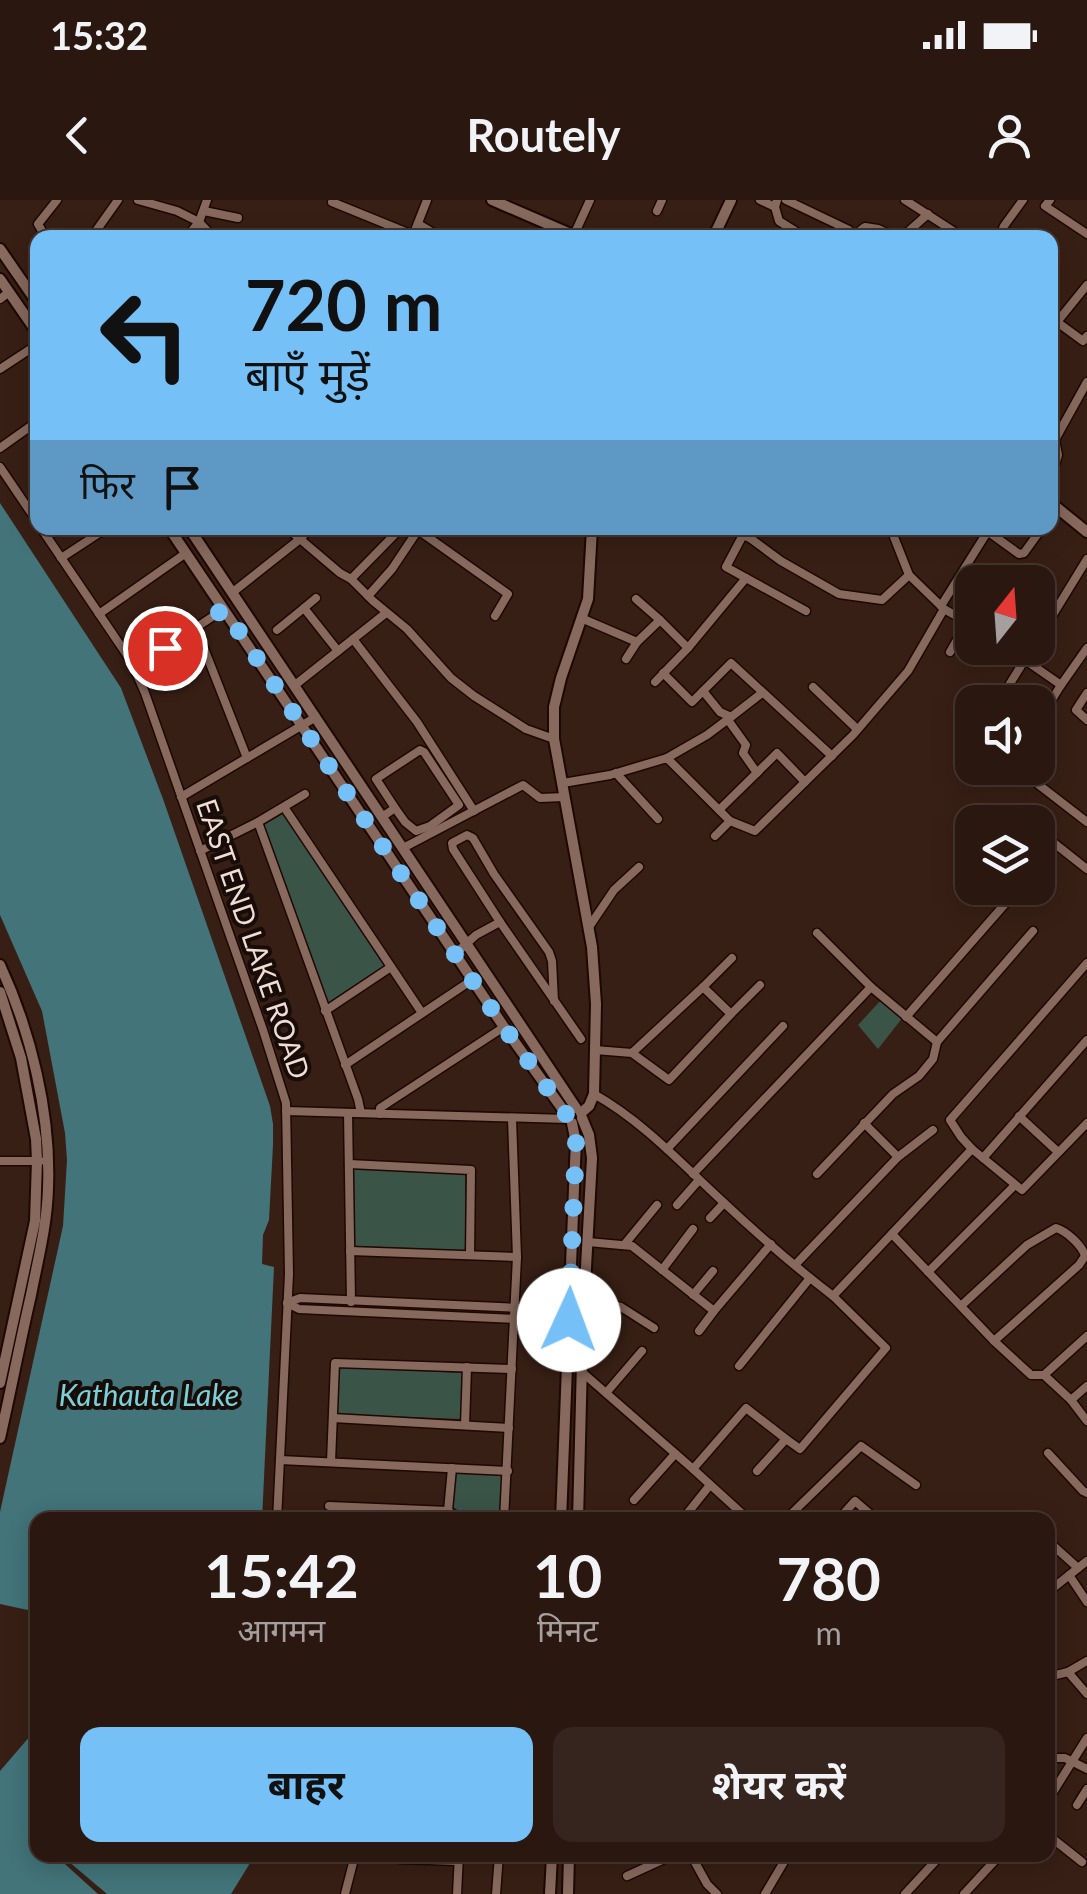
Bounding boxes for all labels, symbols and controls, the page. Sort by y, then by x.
text: 15:32 [50,12,148,58]
icon: back [50,108,105,163]
text: Routely [466,108,621,162]
icon: person [982,108,1037,163]
text: 720 m [245,262,442,346]
icon: left [80,270,210,400]
text: बाएँ मुड़ें [245,347,370,401]
icon: arrive [155,460,210,515]
text: फिर [80,461,135,507]
north arrow [955,565,1055,665]
map controls [955,565,1055,905]
pin [123,606,208,691]
icon: arrive [138,621,193,676]
button: sound [955,685,1055,785]
street label: EAST END LAKE ROAD [190,794,318,1083]
button: layers [955,805,1055,905]
position arrow [517,1268,621,1372]
water label: Kathauta Lake [59,1376,239,1412]
text: 15:42 [204,1539,359,1611]
text: 10 [533,1539,602,1611]
text: 780 [777,1542,881,1614]
text: आगमन [238,1610,325,1649]
text: मिनट [537,1610,598,1649]
text: m [816,1613,842,1652]
button: बाहर [80,1727,533,1842]
button: शेयर करें [553,1727,1005,1842]

